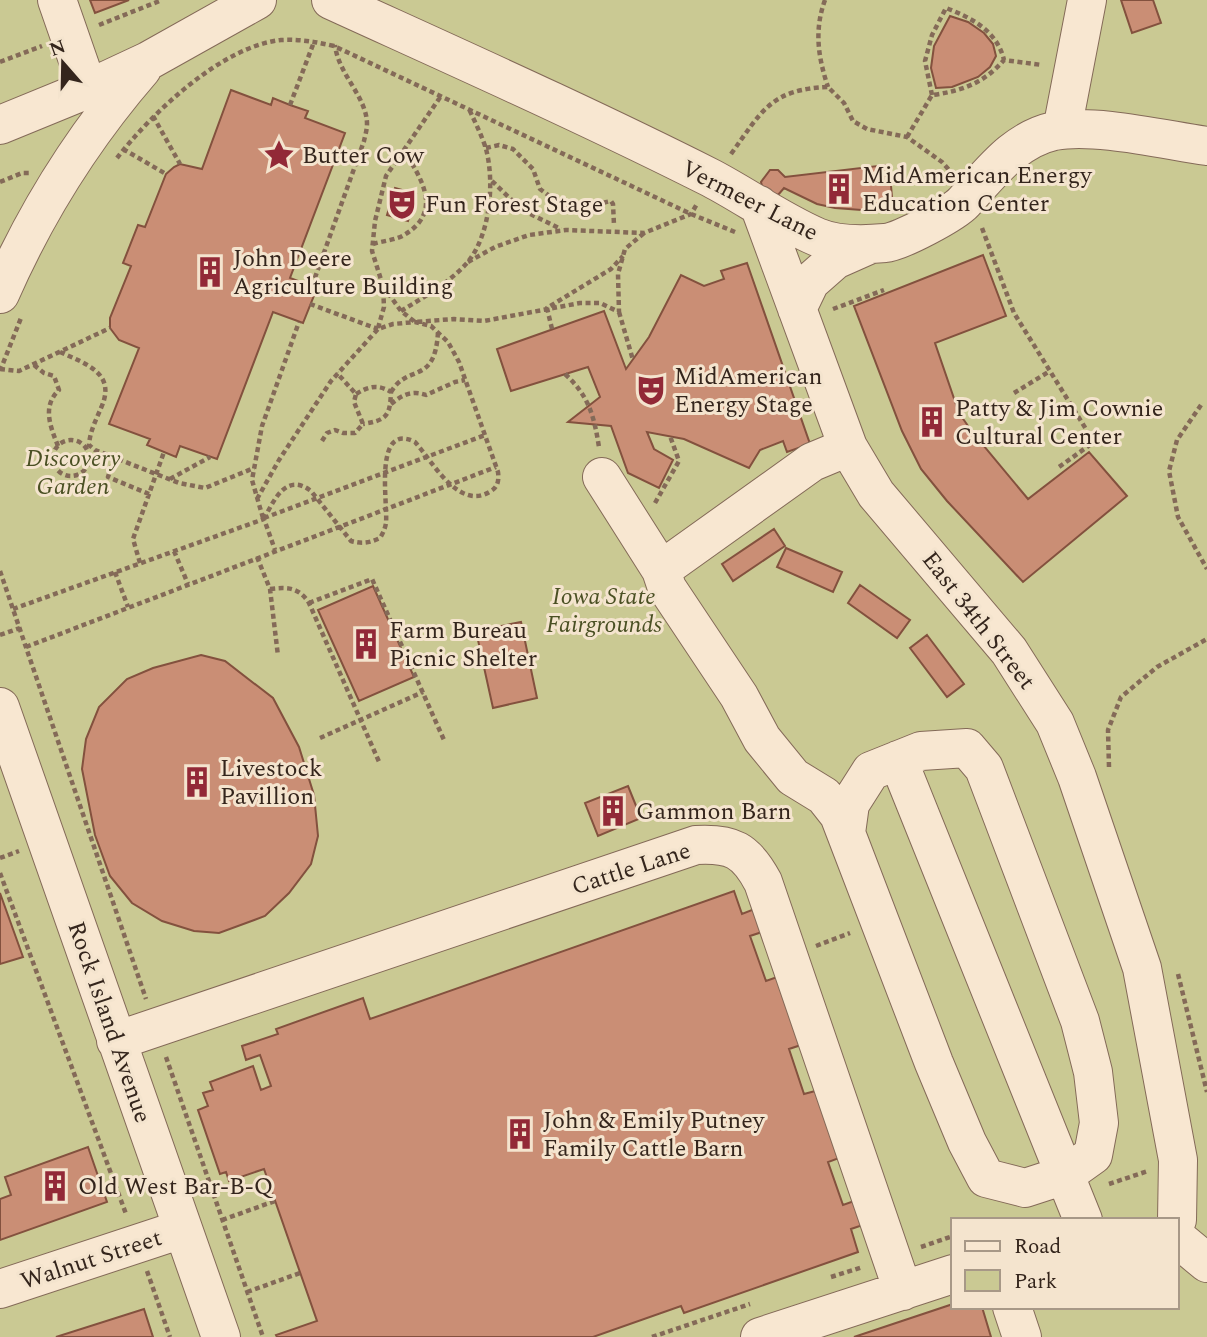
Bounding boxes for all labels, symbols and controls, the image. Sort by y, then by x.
north arrow [28,28,98,98]
text: N [45,32,70,65]
place icon: Butter Cow [262,138,296,172]
place label: Butter Cow [302,138,425,174]
street label: Vermeer Lane [675,151,824,251]
place label: MidAmerican Energy Education Center [862,158,1093,222]
building icon: MidAmerican Energy Education Center [822,172,856,206]
theatre icon: Fun Forest Stage [385,187,419,221]
place label: Fun Forest Stage [425,187,603,223]
place label: John Deere Agriculture Building [233,241,453,305]
building icon: John Deere Agriculture Building [193,255,227,289]
place label: MidAmerican Energy Stage [674,359,822,423]
theatre icon: MidAmerican Energy Stage [634,373,668,407]
place label: Patty & Jim Cownie Cultural Center [955,391,1163,455]
building icon: Patty & Jim Cownie Cultural Center [915,405,949,439]
park label: Discovery Garden [26,441,121,505]
street label: East 34th Street [912,544,1044,698]
park label: Iowa State Fairgrounds [546,579,663,643]
place label: Farm Bureau Picnic Shelter [389,613,537,677]
building icon: Farm Bureau Picnic Shelter [349,627,383,661]
place label: Livestock Pavillion [220,751,322,815]
building icon: Livestock Pavillion [180,765,214,799]
building icon: Gammon Barn [596,794,630,828]
place label: Gammon Barn [636,794,791,830]
street label: Cattle Lane [567,833,696,905]
street label: Rock Island Avenue [58,917,160,1128]
place label: John & Emily Putney Family Cattle Barn [543,1103,766,1167]
building icon: John & Emily Putney Family Cattle Barn [503,1117,537,1151]
building icon: Old West Bar-B-Q [38,1169,72,1203]
place label: Old West Bar-B-Q [78,1169,274,1205]
legend [951,1218,1179,1309]
street label: Walnut Street [16,1220,167,1300]
text: Road [1014,1231,1061,1263]
text: Park [1014,1266,1058,1298]

